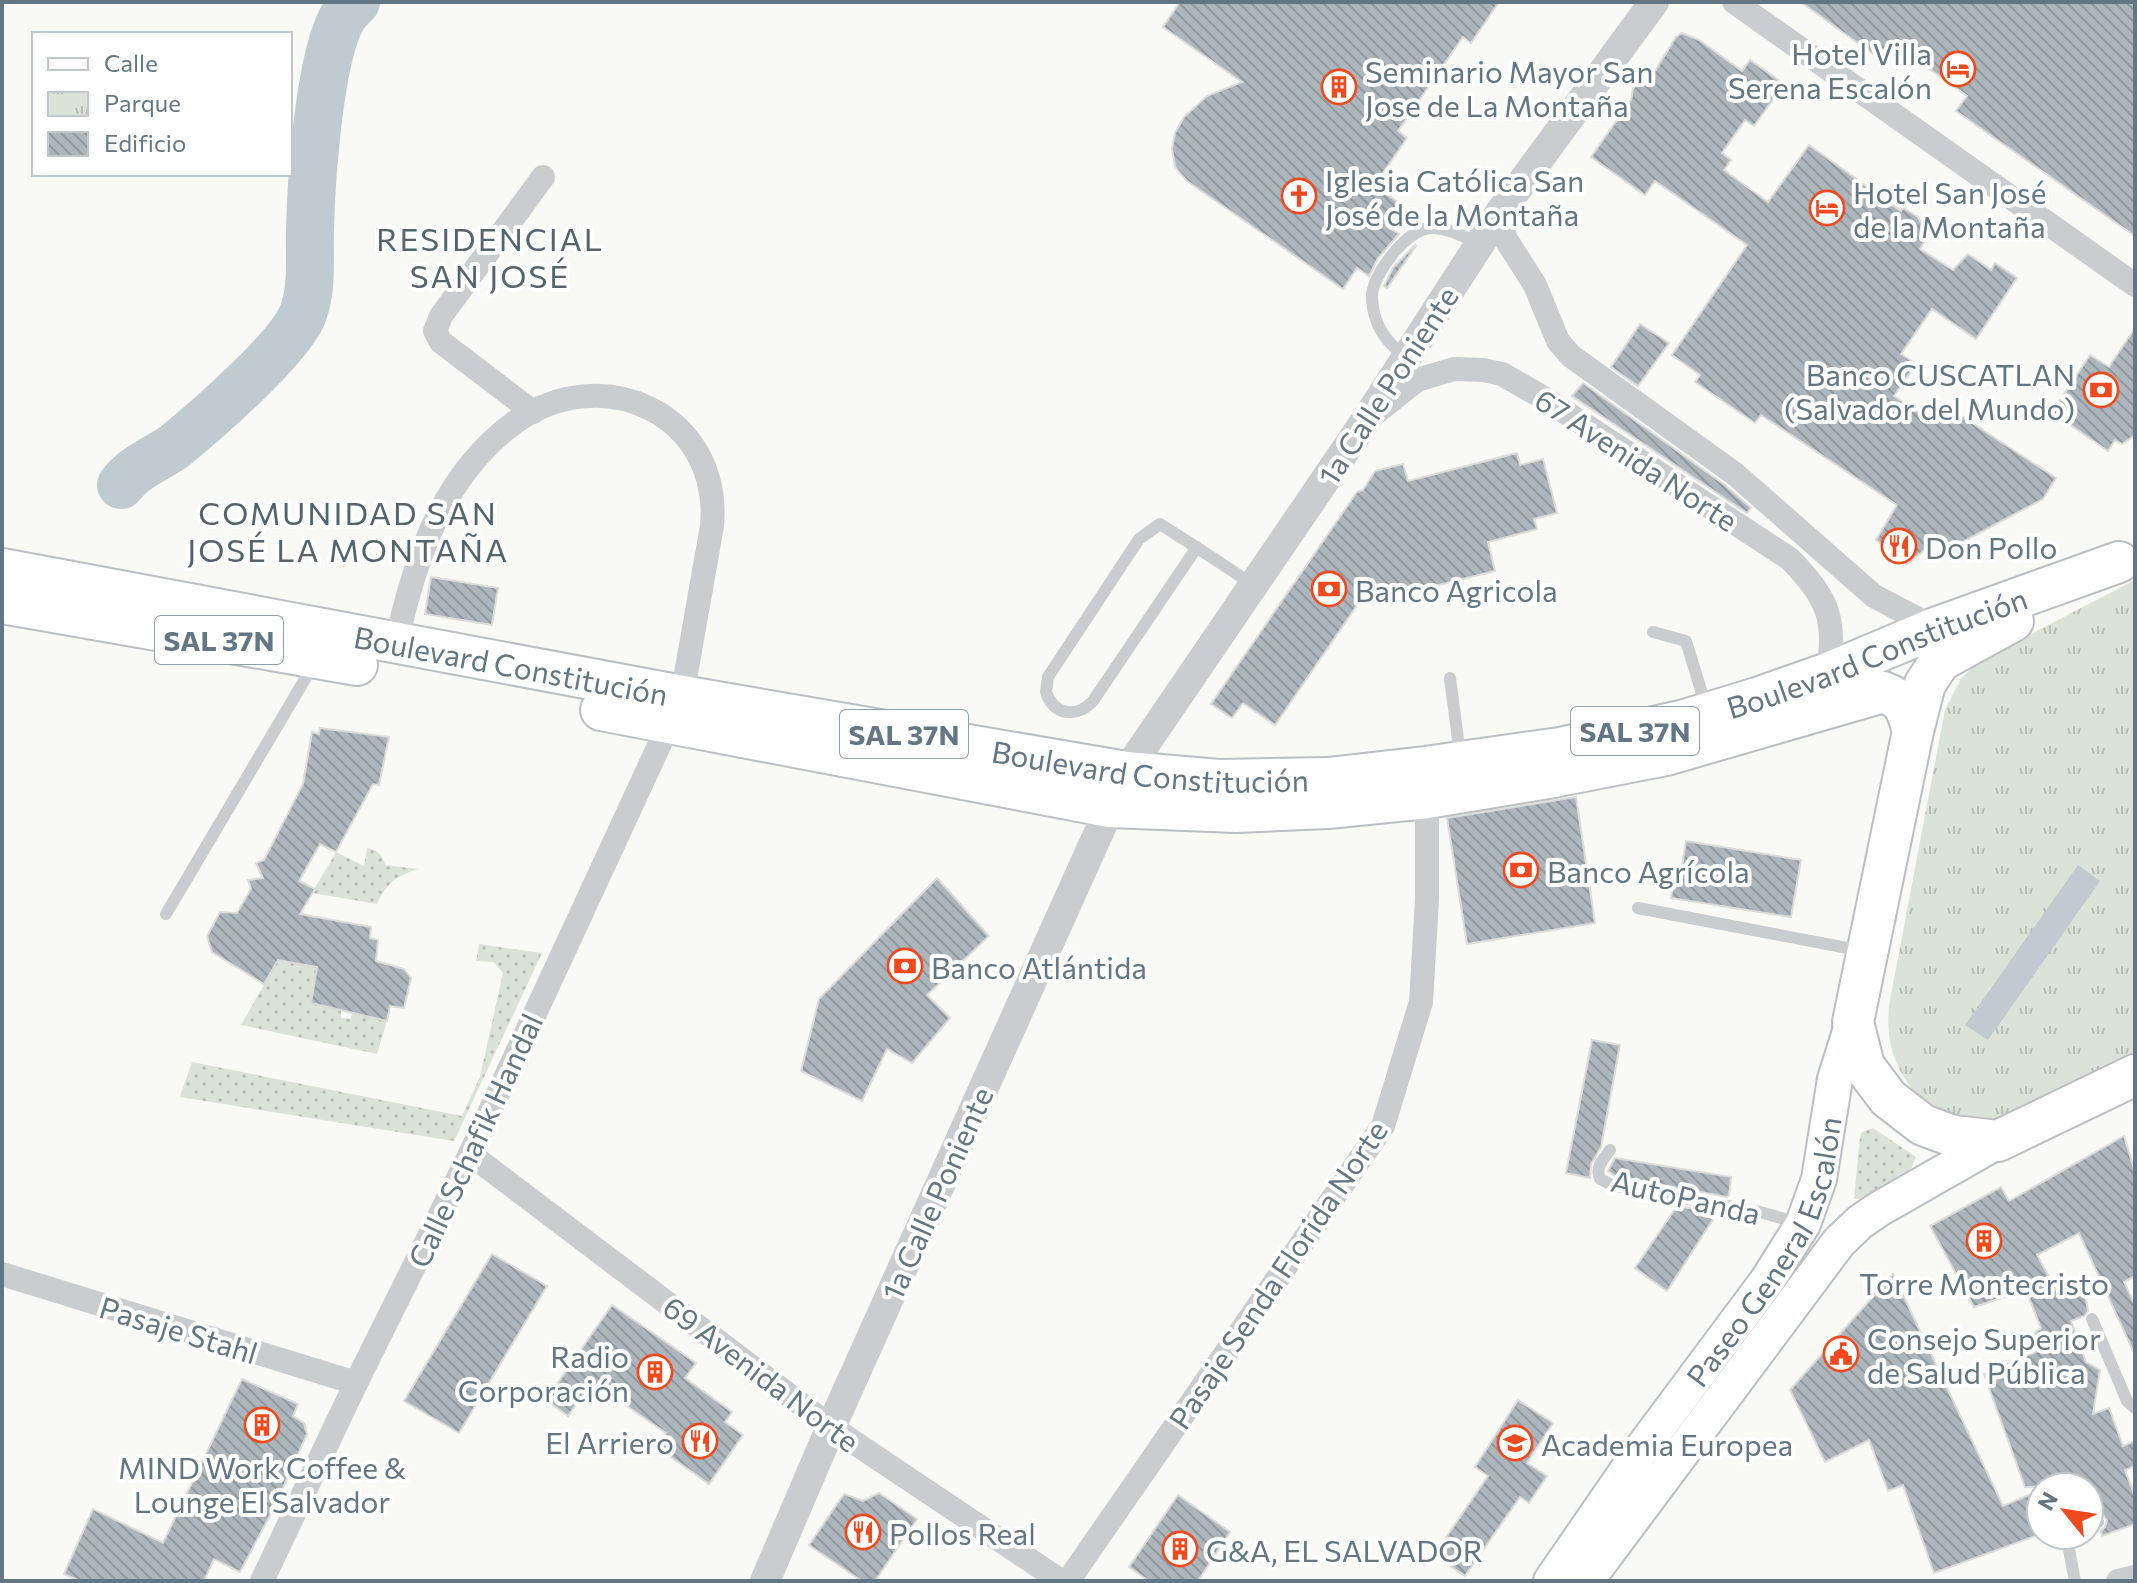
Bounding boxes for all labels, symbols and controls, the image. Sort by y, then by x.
legend [32,32,292,176]
place label: Hotel Villa Serena Escalón [1728,34,1932,105]
text: Calle [104,48,158,77]
hotel icon: Hotel Villa Serena Escalón [1939,50,1977,88]
place label: Seminario Mayor San Jose de La Montaña [1365,52,1653,123]
building icon: Seminario Mayor San Jose de La Montaña [1320,68,1358,106]
text: Parque [104,88,181,117]
text: Edificio [104,128,186,157]
place label: Iglesia Católica San José de la Montaña [1325,161,1584,232]
place label: Hotel San José de la Montaña [1853,173,2047,244]
church icon: Iglesia Católica San José de la Montaña [1280,177,1318,215]
hotel icon: Hotel San José de la Montaña [1808,189,1846,227]
district label: RESIDENCIAL SAN JOSÉ [376,218,604,295]
street label: 1a Calle Poniente [1309,279,1465,491]
place label: Banco CUSCATLAN (Salvador del Mundo) [1784,355,2075,426]
bank icon: Banco CUSCATLAN (Salvador del Mundo) [2082,371,2120,409]
street label: 67 Avenida Norte [1529,380,1745,538]
district label: COMUNIDAD SAN JOSÉ LA MONTAÑA [187,492,509,569]
restaurant icon: Don Pollo [1880,527,1918,565]
place label: Don Pollo [1925,528,2057,565]
bank icon: Banco Agricola [1310,570,1348,608]
place label: Banco Agricola [1355,571,1558,608]
street label: Boulevard Constitución [1722,578,2032,725]
road number: SAL 37N [155,616,283,664]
street label: Boulevard Constitución [351,617,671,712]
road number: SAL 37N [1571,707,1699,755]
road number: SAL 37N [840,710,968,758]
street label: Boulevard Constitución [989,731,1309,799]
bank icon: Banco Agrícola [1502,851,1540,889]
place label: Banco Agrícola [1547,852,1750,889]
bank icon: Banco Atlántida [886,947,924,985]
place label: Banco Atlántida [931,948,1147,985]
street label: Calle Schafik Handal [399,1007,549,1273]
street label: 1a Calle Poniente [872,1081,1000,1305]
street label: Pasaje Senda Florida Norte [1160,1113,1394,1435]
street label: Paseo General Escalón [1677,1114,1847,1393]
street label: AutoPanda [1608,1161,1764,1231]
building icon: Torre Montecristo [1965,1222,2003,1260]
place label: Torre Montecristo [1859,1264,2109,1301]
street label: Pasaje Stahl [96,1287,262,1371]
street label: 69 Avenida Norte [657,1287,867,1459]
place label: Consejo Superior de Salud Pública [1867,1319,2101,1390]
public building icon: Consejo Superior de Salud Pública [1822,1335,1860,1373]
place label: Radio Corporación [458,1337,629,1408]
building icon: Radio Corporación [636,1353,674,1391]
building icon: MIND Work Coffee & Lounge El Salvador [243,1406,281,1444]
restaurant icon: El Arriero [681,1422,719,1460]
place label: El Arriero [545,1423,674,1460]
school or university icon: Academia Europea [1496,1424,1534,1462]
place label: Academia Europea [1541,1425,1793,1462]
place label: MIND Work Coffee & Lounge El Salvador [118,1448,406,1519]
north arrow [2025,1471,2105,1551]
text: N [2031,1487,2063,1515]
restaurant icon: Pollos Real [844,1513,882,1551]
place label: Pollos Real [889,1514,1036,1551]
building icon: G&A, EL SALVADOR [1161,1530,1199,1568]
place label: G&A, EL SALVADOR [1206,1531,1483,1568]

